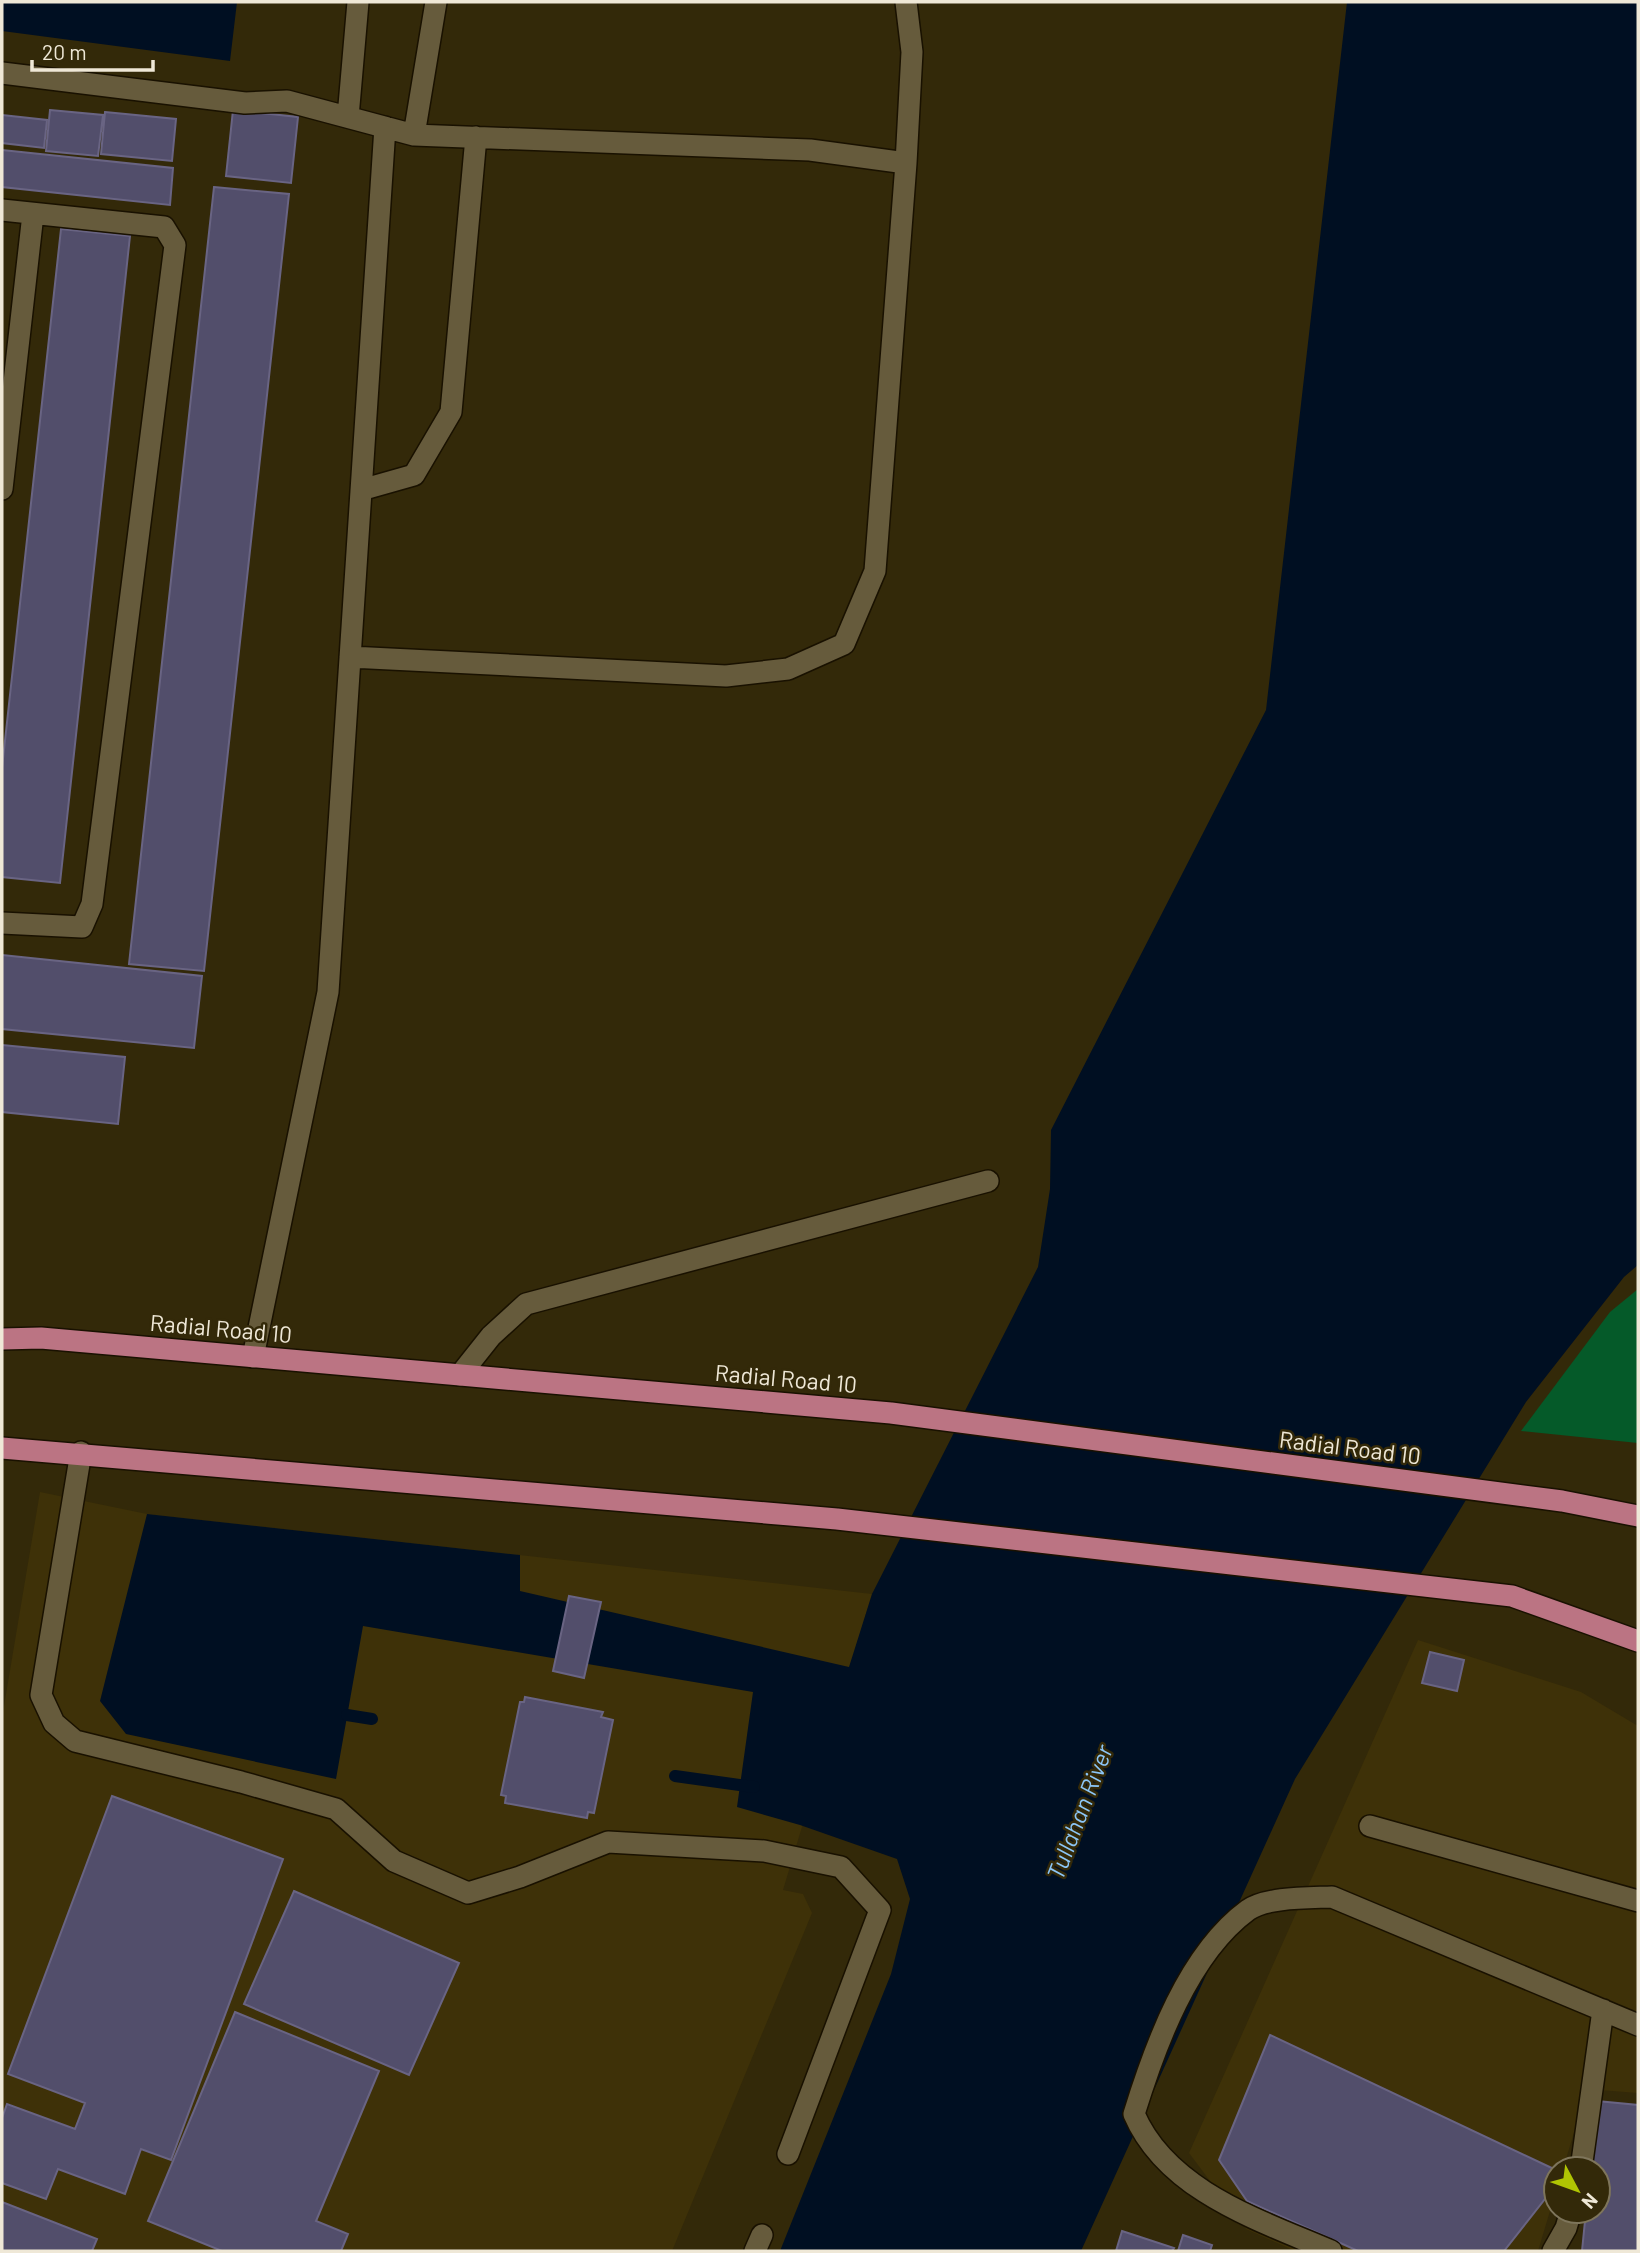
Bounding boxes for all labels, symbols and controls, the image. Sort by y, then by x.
scale bar [32,28,152,72]
text: 20 m [42,39,87,64]
street label: Radial Road 10 [149,1308,293,1348]
street label: Radial Road 10 [714,1358,858,1398]
street label: Radial Road 10 [1278,1424,1422,1470]
water label: Tullahan River [1040,1739,1119,1884]
north arrow [1542,2155,1612,2225]
text: N [1577,2189,1603,2214]

